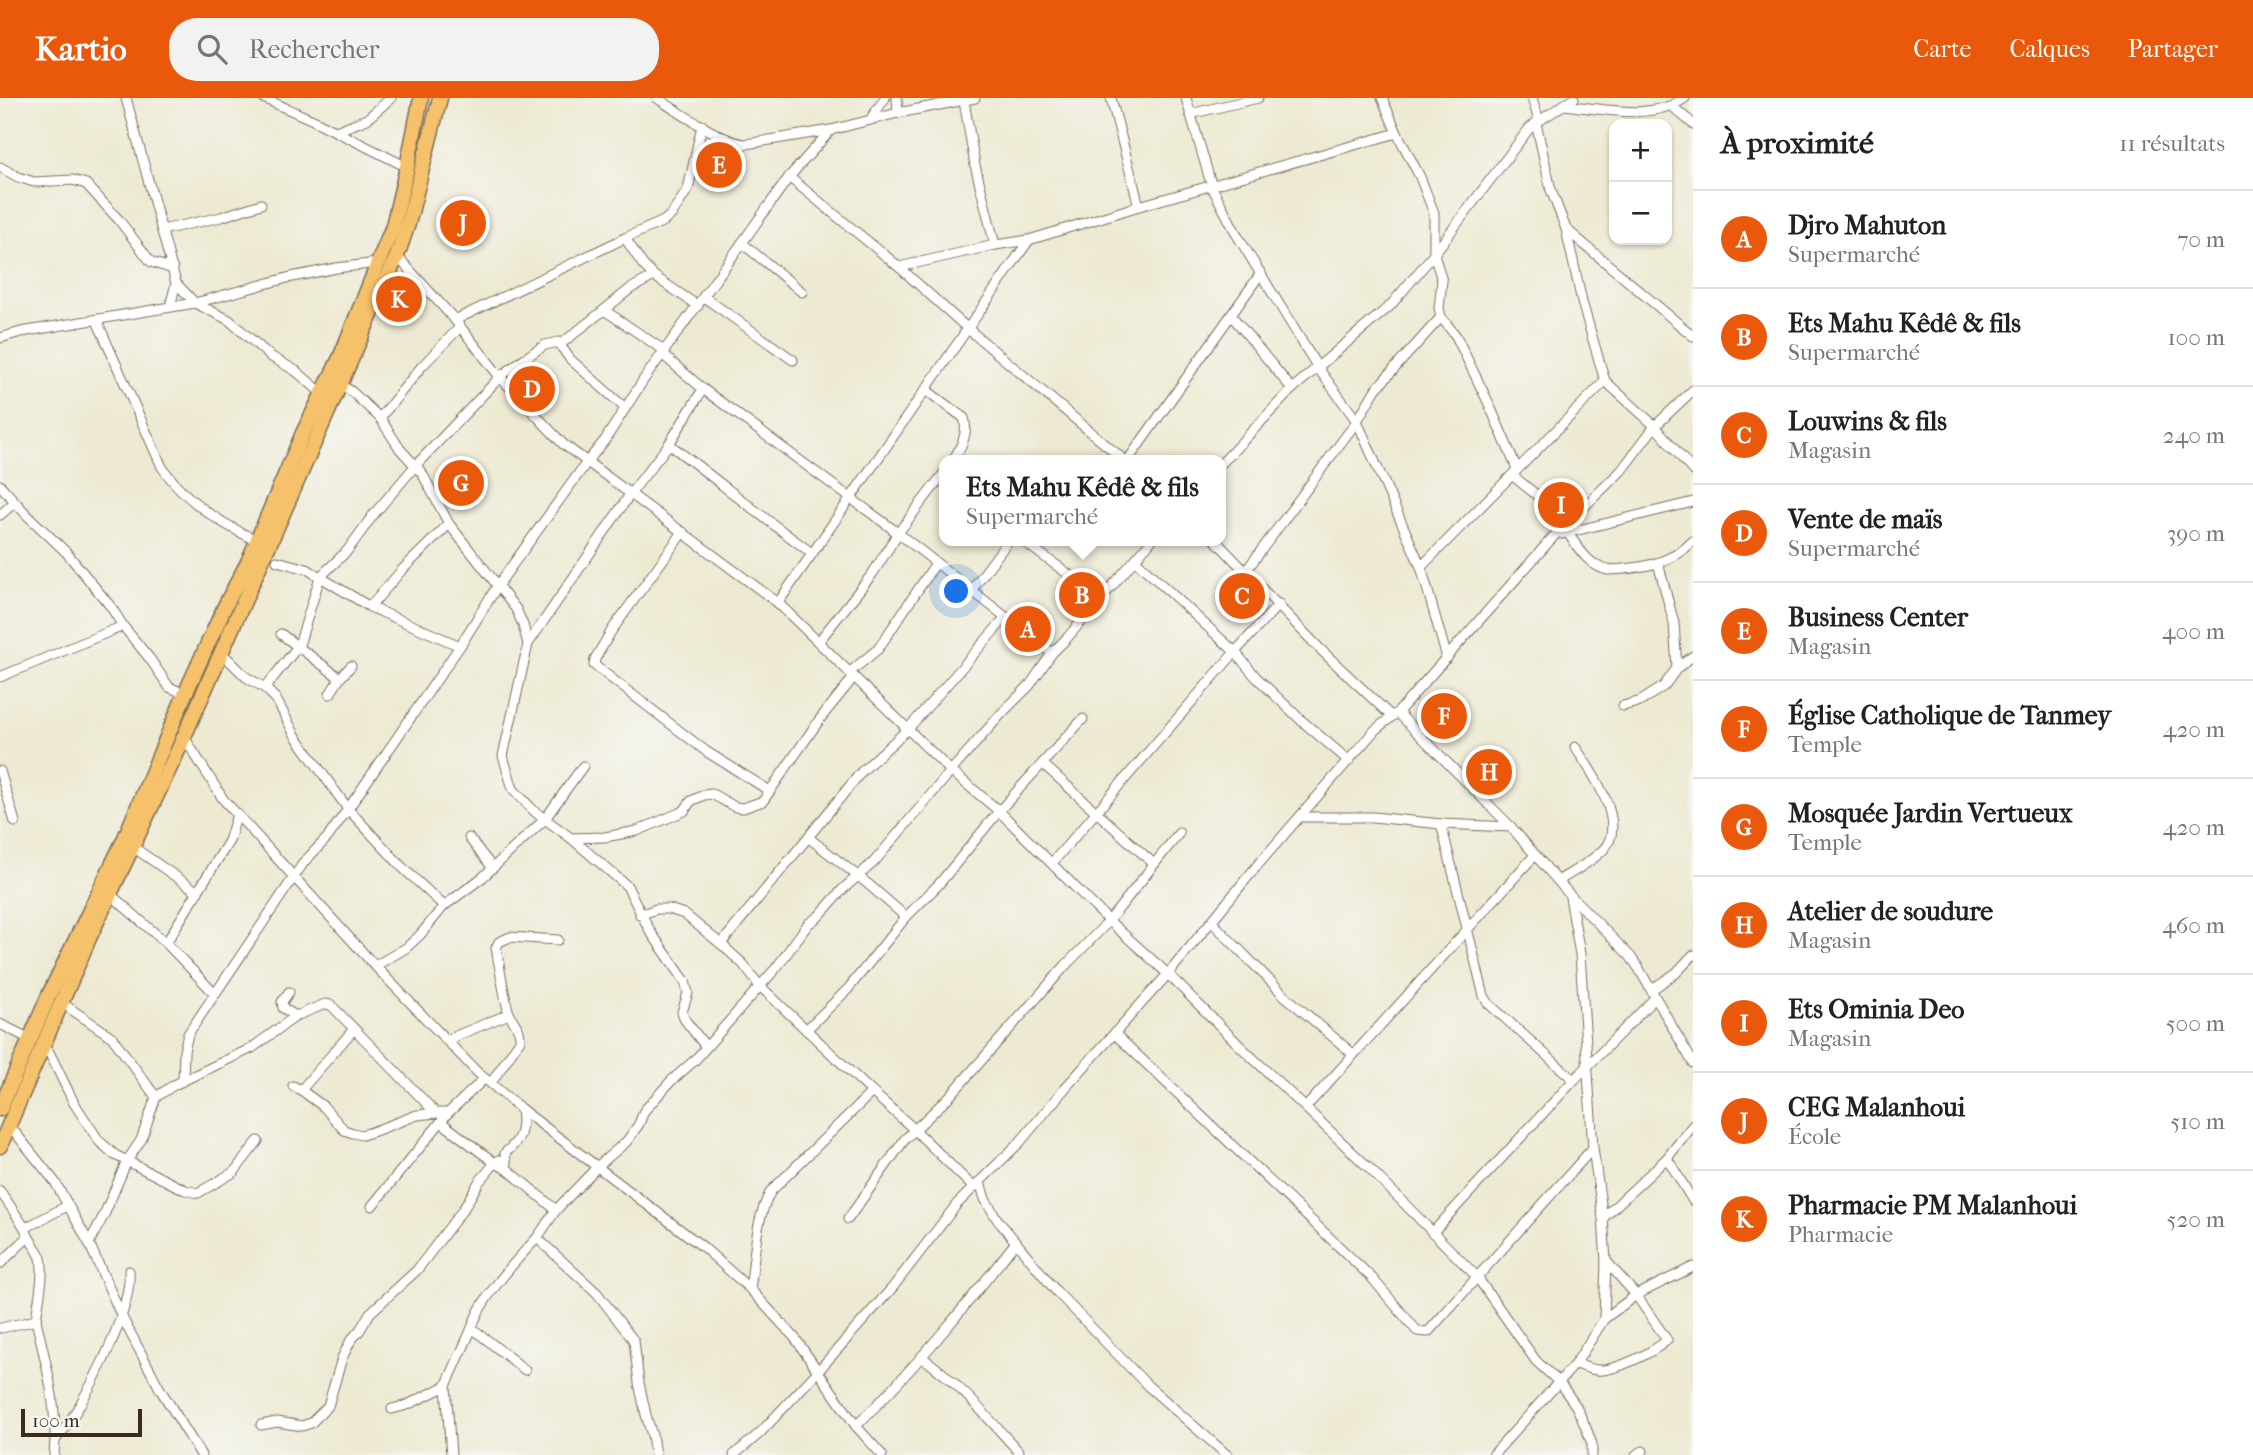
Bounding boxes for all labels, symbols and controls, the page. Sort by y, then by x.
search box [169,18,659,81]
text: Kartio [35,30,127,69]
icon: search [193,30,231,68]
text: Rechercher [249,34,380,65]
text: Carte [1913,35,1971,63]
text: Calques [2009,35,2090,63]
text: Partager [2128,35,2218,63]
map controls [1609,119,1672,245]
button: + [1609,119,1672,182]
text: À proximité [1721,126,1874,161]
text: 11 résultats [2119,130,2225,157]
pin: E [696,139,742,191]
button: − [1609,182,1672,245]
pin: J [440,197,486,249]
text: Djro Mahuton [1788,210,1946,241]
text: A [1737,226,1751,253]
text: 70 m [2177,226,2225,253]
text: Supermarché [1788,241,1920,268]
pin: K [376,273,422,325]
text: Ets Mahu Kêdê & fils [1788,308,2021,339]
text: B [1737,324,1751,351]
text: 100 m [2167,324,2225,351]
text: Supermarché [1788,339,1920,366]
pin: D [509,363,555,415]
text: Louwins & fils [1788,406,1947,437]
text: C [1736,422,1752,449]
text: 240 m [2163,422,2225,449]
text: Magasin [1788,437,1871,464]
popup [939,455,1226,546]
pin: G [438,457,484,509]
text: Ets Mahu Kêdê & fils [966,472,1199,503]
pin: I [1538,479,1584,531]
text: Supermarché [966,503,1098,530]
text: Vente de maïs [1788,504,1942,535]
text: D [1735,520,1753,547]
text: 390 m [2167,520,2225,547]
text: Supermarché [1788,535,1920,562]
pin: B [1059,569,1105,621]
pin: C [1219,570,1265,622]
your location [939,574,973,608]
text: Business Center [1788,602,1968,633]
pin: A [1005,603,1051,655]
text: E [1737,618,1751,645]
text: 400 m [2162,618,2225,645]
text: Magasin [1788,633,1871,660]
pin: F [1421,690,1467,742]
text: Église Catholique de Tanmey [1788,700,2111,731]
text: F [1738,716,1750,743]
text: 420 m [2163,716,2225,743]
text: Temple [1788,731,1862,758]
pin: H [1466,746,1512,798]
text: Mosquée Jardin Vertueux [1788,798,2073,829]
text: G [1736,814,1752,841]
text: 420 m [2163,814,2225,841]
text: Temple [1788,829,1862,856]
text: Atelier de soudure [1788,896,1993,927]
text: H [1735,912,1753,939]
text: 460 m [2162,912,2225,939]
text: Magasin [1788,927,1871,954]
text: Ets Ominia Deo [1788,994,1964,1025]
text: I [1740,1010,1748,1037]
text: 500 m [2166,1010,2225,1037]
text: Magasin [1788,1025,1871,1052]
text: CEG Malanhoui [1788,1092,1965,1123]
text: J [1740,1108,1748,1135]
text: 510 m [2170,1108,2225,1135]
text: École [1788,1123,1841,1150]
text: Pharmacie PM Malanhoui [1788,1190,2077,1221]
text: K [1736,1206,1752,1233]
text: 520 m [2166,1206,2225,1233]
text: Pharmacie [1788,1221,1893,1248]
scale bar [21,1406,142,1438]
text: 100 m [32,1410,80,1432]

